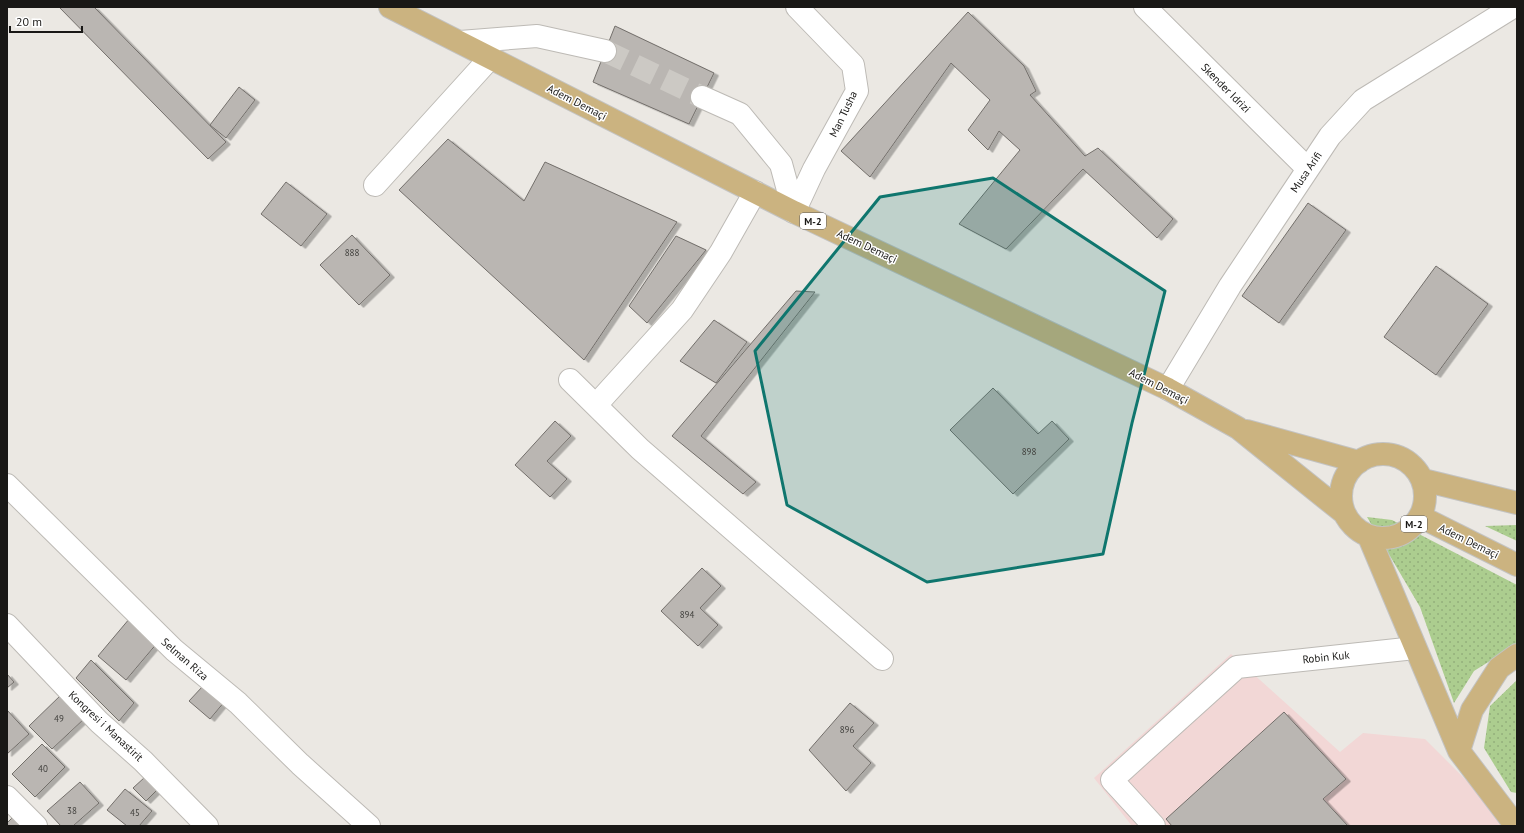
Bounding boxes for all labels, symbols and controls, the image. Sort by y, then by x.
scale bar [10,8,82,34]
text: 20 m [16,14,42,29]
street label: Skender Idrizi [1198,60,1254,116]
street label: Adem Demaçi [545,81,609,123]
street label: Man Tusha [826,89,860,139]
street label: Musa Arifi [1287,149,1325,195]
road number: M-2 [800,213,826,229]
street label: Adem Demaçi [835,226,899,266]
house number: 888 [345,247,359,258]
street label: Adem Demaçi [1127,365,1191,407]
house number: 898 [1022,446,1036,457]
road number: M-2 [1401,516,1427,532]
street label: Adem Demaçi [1437,520,1501,562]
house number: 894 [680,609,694,620]
street label: Selman Riza [159,635,211,683]
street label: Robin Kuk [1302,647,1351,666]
street label: Kongresi i Manastirit [66,688,146,764]
house number: 49 [54,713,64,724]
house number: 896 [840,724,854,735]
house number: 40 [38,763,48,774]
house number: 38 [67,805,77,816]
house number: 45 [130,807,140,818]

